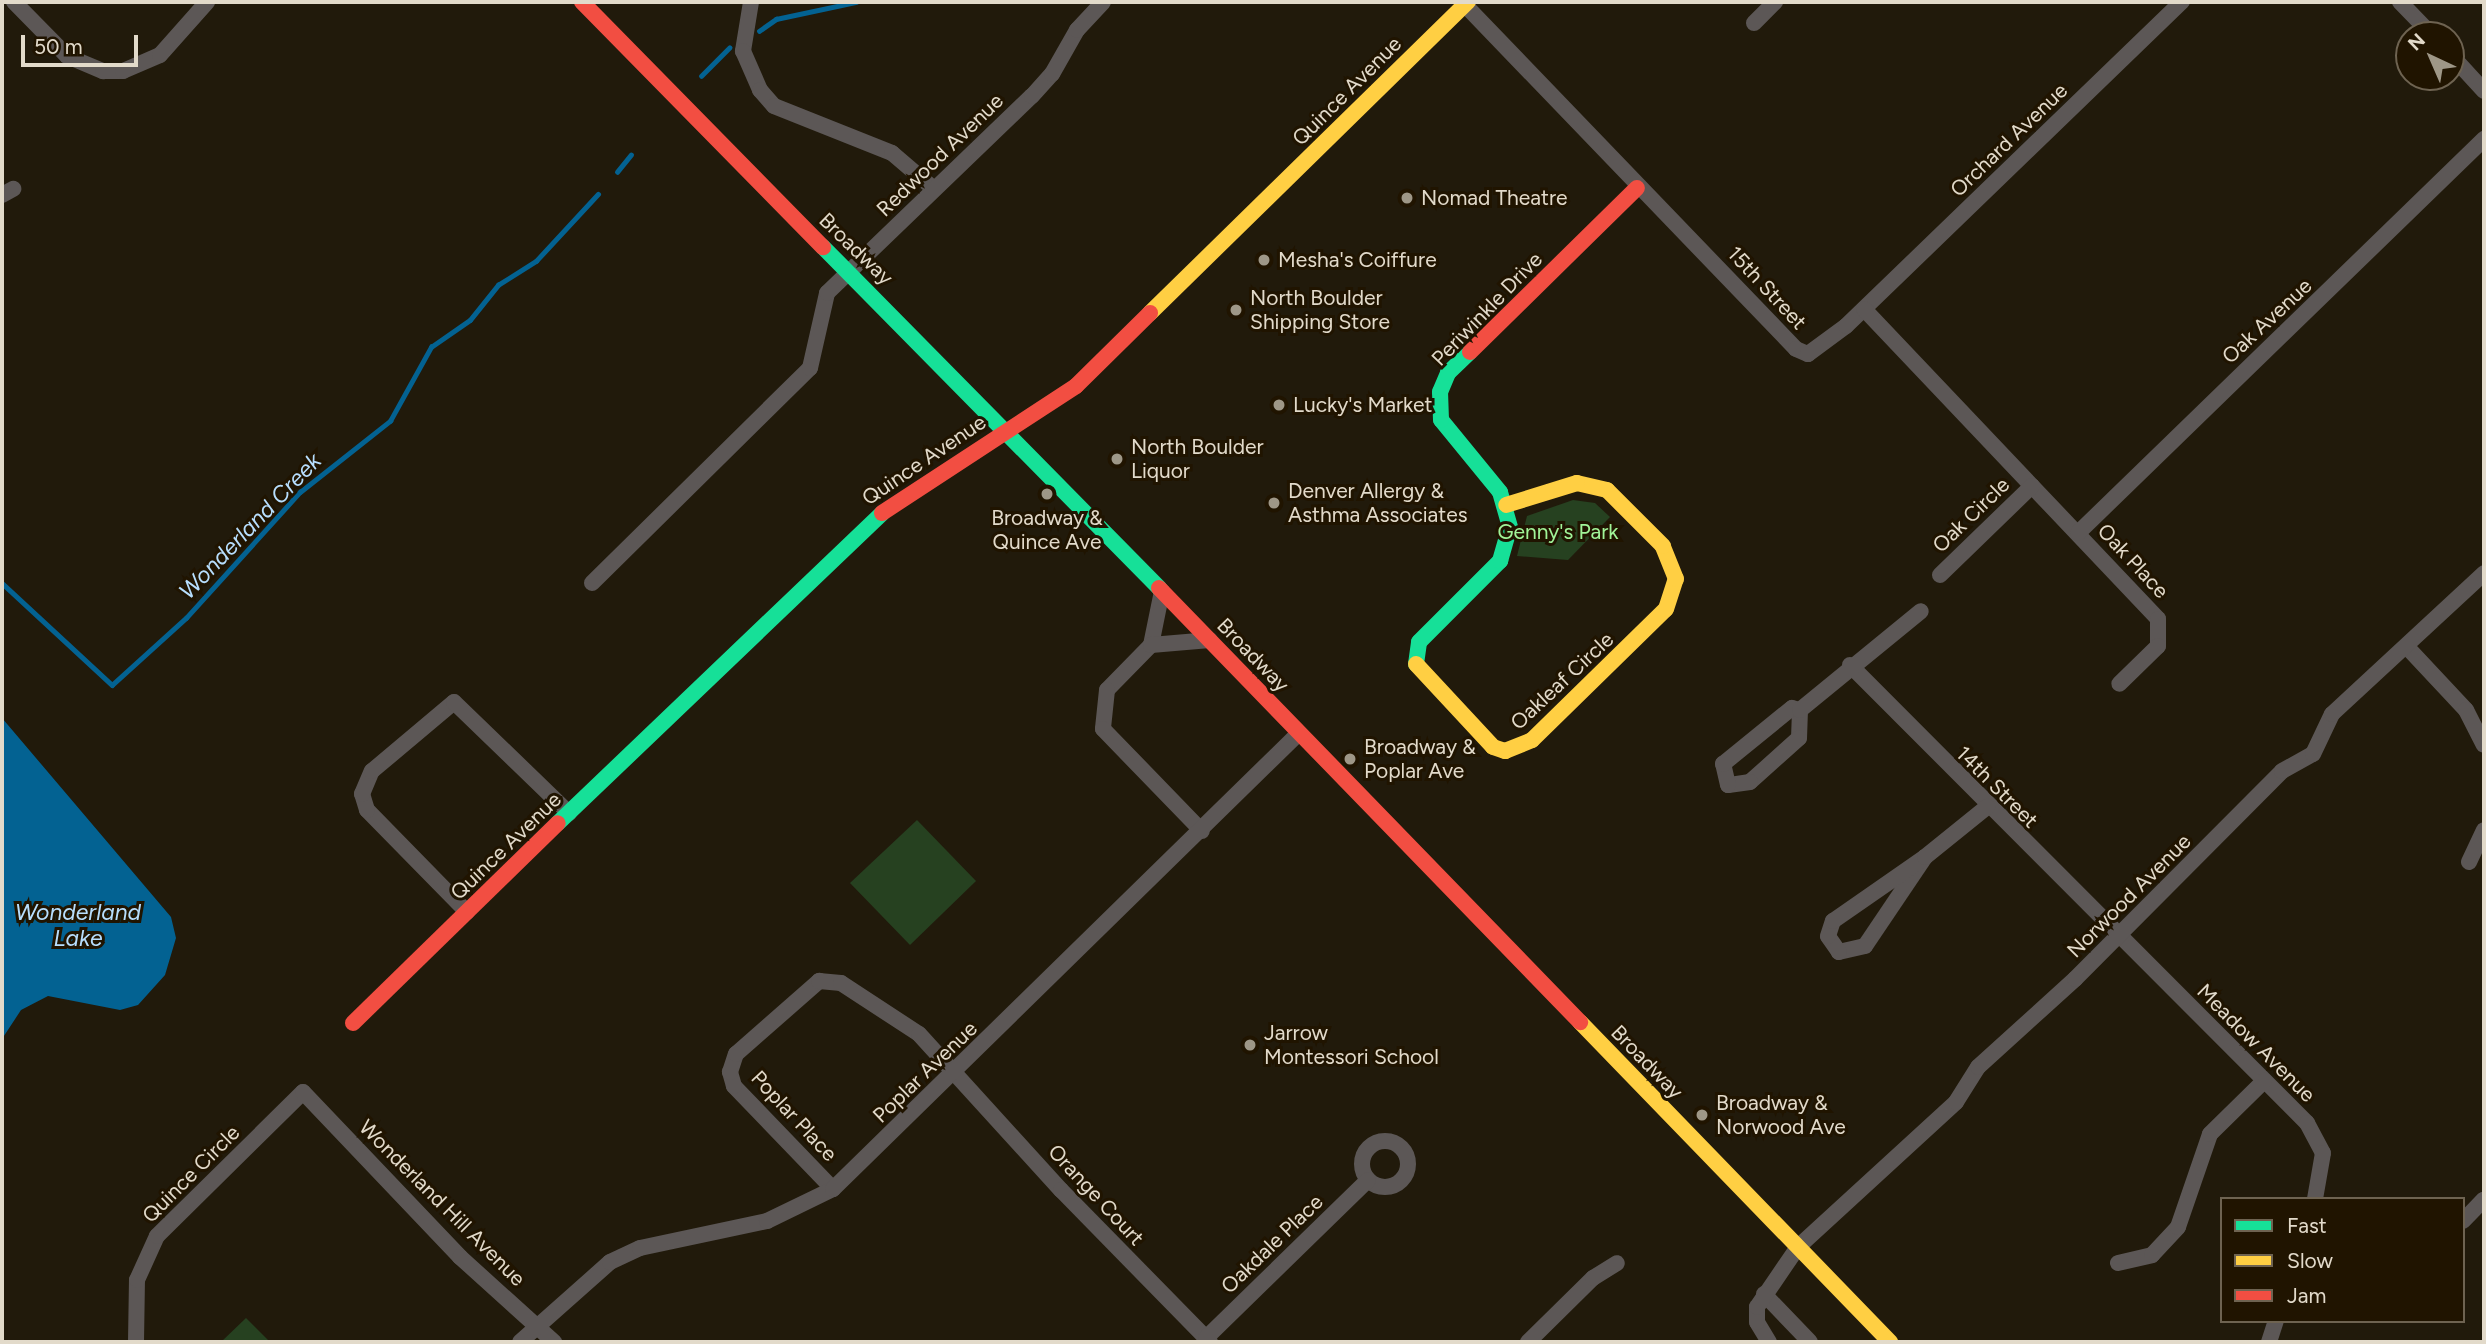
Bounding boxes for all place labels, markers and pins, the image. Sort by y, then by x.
place label: Nomad Theatre [1421,185,1567,211]
marker: Nomad Theatre [1399,190,1415,206]
place label: Mesha's Coiffure [1278,247,1437,273]
marker: Mesha's Coiffure [1256,252,1272,268]
place label: North Boulder Shipping Store [1250,285,1390,335]
marker: North Boulder Shipping Store [1228,302,1244,318]
place label: Lucky's Market [1293,392,1432,418]
marker: Lucky's Market [1271,397,1287,413]
place label: North Boulder Liquor [1131,434,1264,484]
marker: North Boulder Liquor [1109,451,1125,467]
place label: Denver Allergy & Asthma Associates [1288,478,1467,528]
marker: Broadway & Quince Ave [1039,486,1055,502]
marker: Denver Allergy & Asthma Associates [1266,495,1282,511]
place label: Broadway & Quince Ave [991,505,1103,555]
place label: Broadway & Poplar Ave [1364,734,1476,784]
marker: Broadway & Poplar Ave [1342,751,1358,767]
place label: Jarrow Montessori School [1264,1020,1439,1070]
marker: Jarrow Montessori School [1242,1037,1258,1053]
place label: Broadway & Norwood Ave [1716,1090,1846,1140]
marker: Broadway & Norwood Ave [1694,1107,1710,1123]

